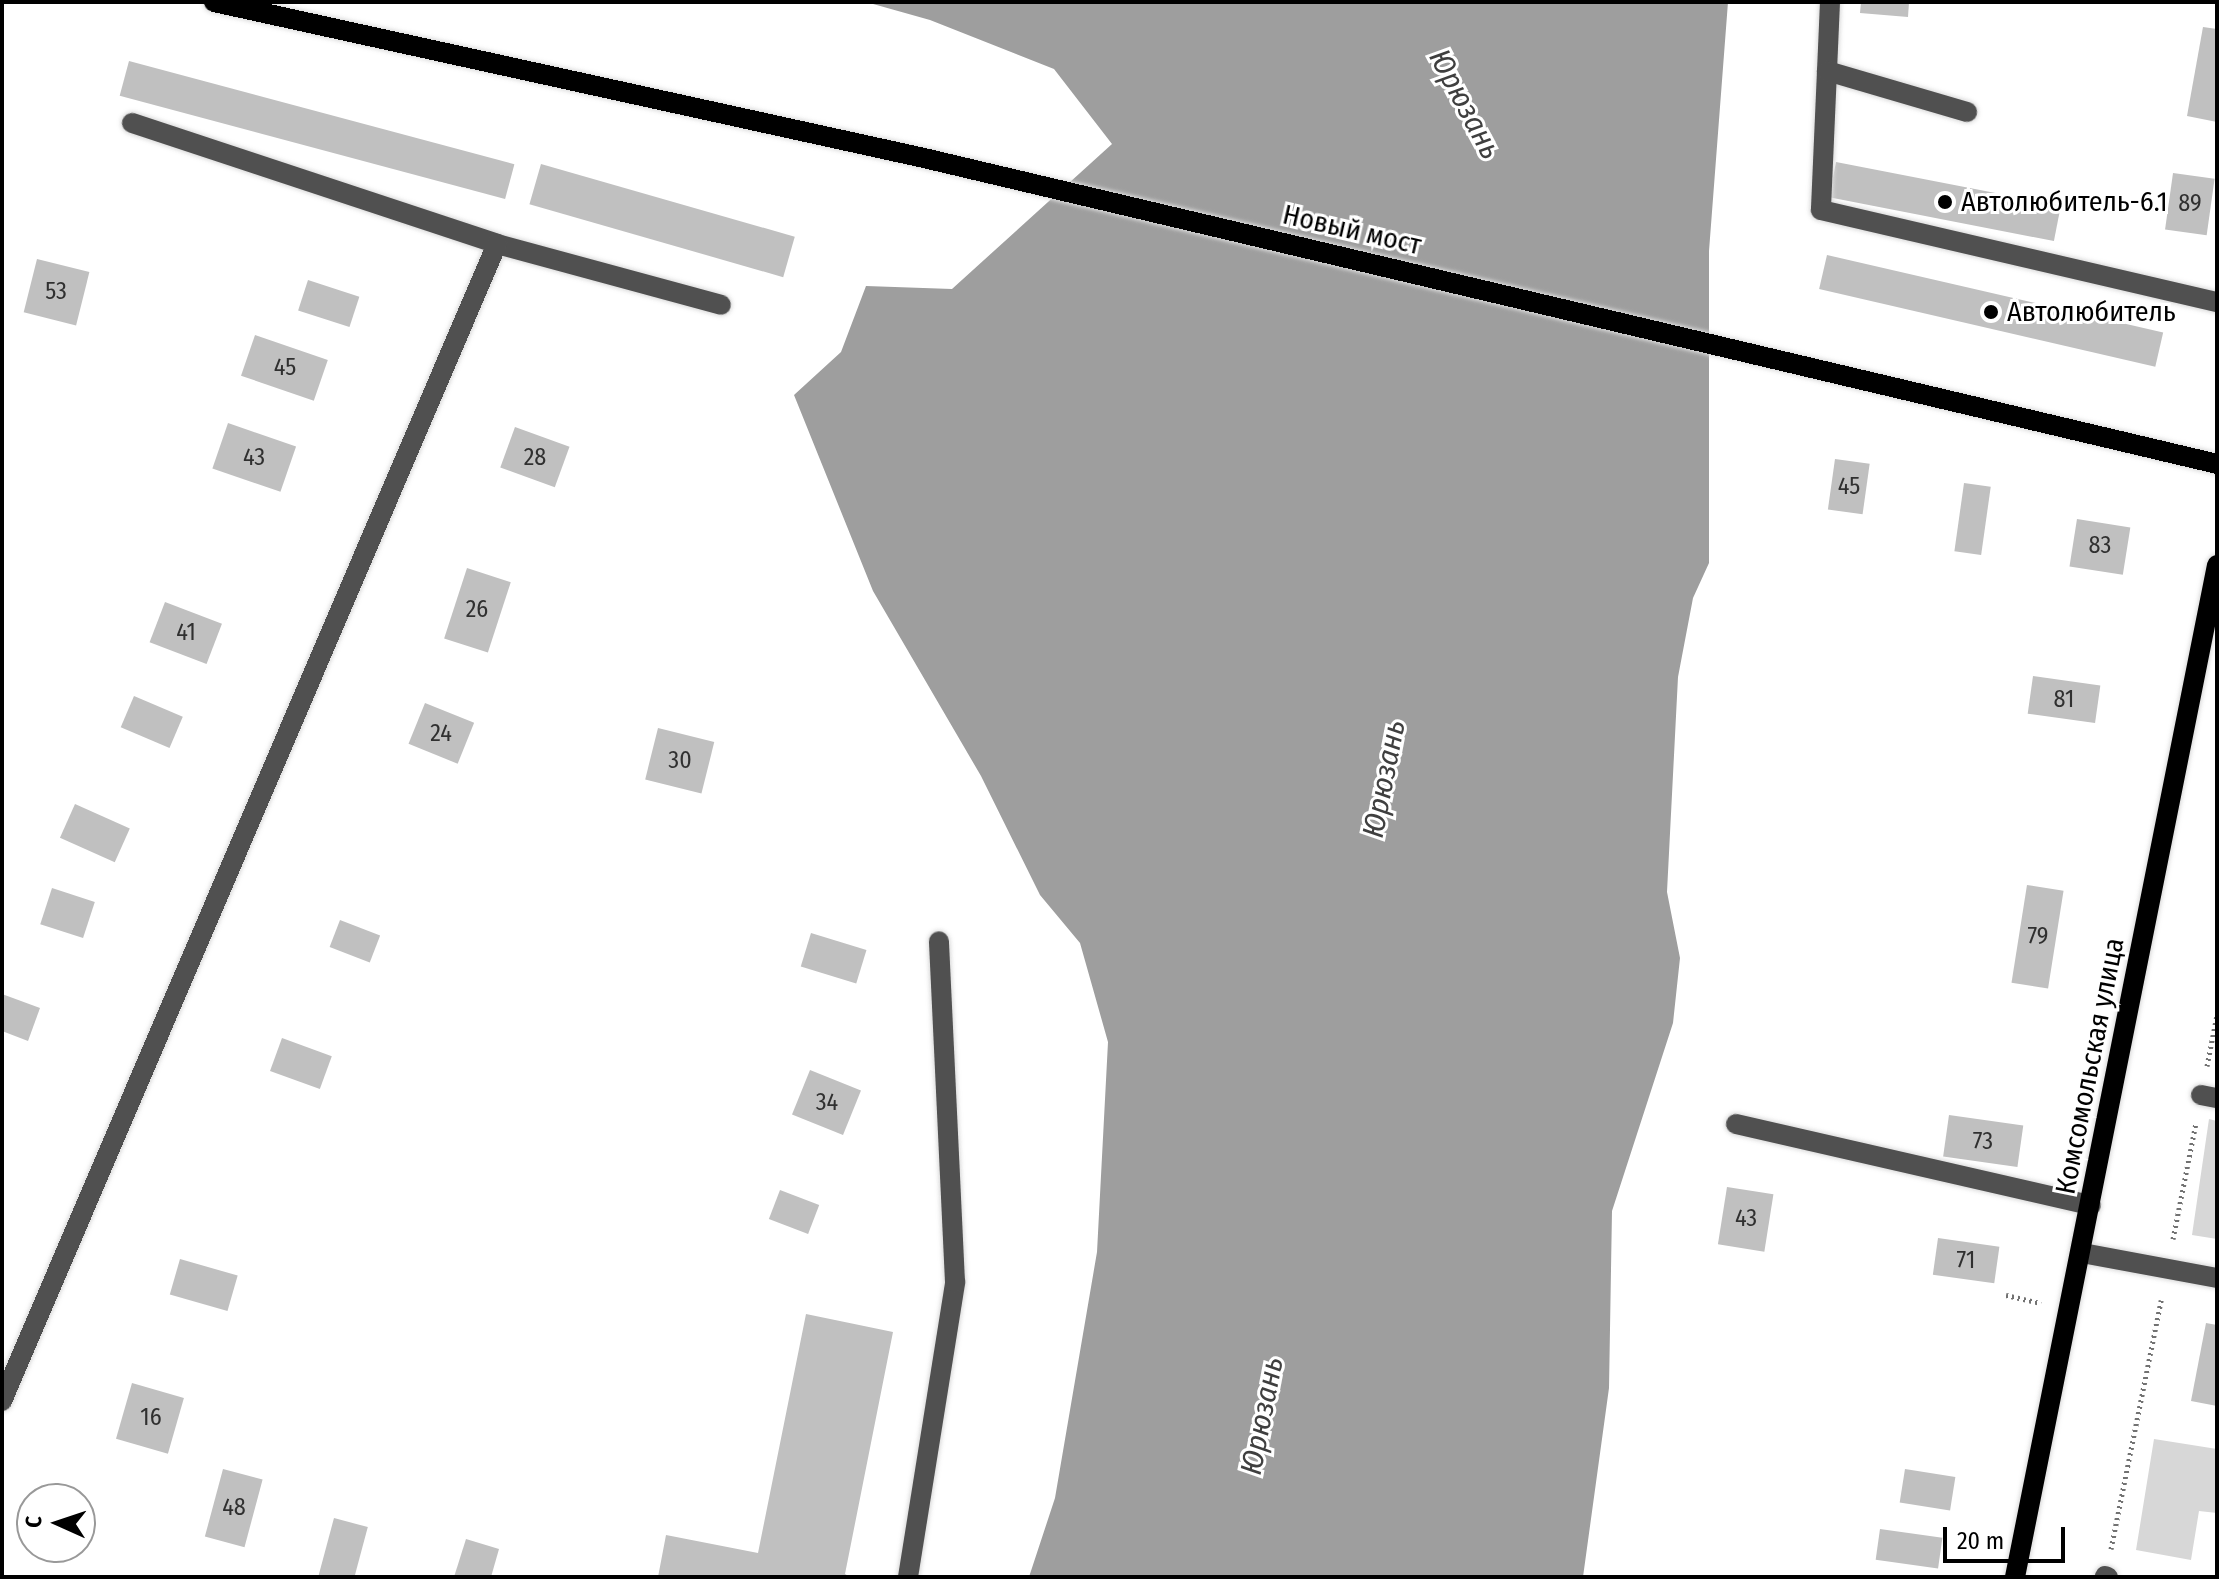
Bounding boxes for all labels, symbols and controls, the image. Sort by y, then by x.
water label: Юрюзань [1421,43,1509,165]
place label: Автолюбитель-6.1 [1961,185,2168,219]
house number: 89 [2178,190,2202,218]
marker: Автолюбитель-6.1 [1936,193,1954,211]
street label: Новый мост [1279,198,1425,262]
house number: 53 [45,278,67,306]
place label: Автолюбитель [2007,295,2176,329]
marker: Автолюбитель [1982,303,2000,321]
house number: 45 [274,354,296,382]
house number: 43 [243,444,265,472]
house number: 28 [524,444,546,472]
house number: 45 [1838,473,1860,501]
house number: 83 [2089,532,2111,560]
house number: 26 [466,596,488,624]
house number: 41 [176,619,196,647]
house number: 81 [2054,686,2074,714]
water label: Юрюзань [1355,717,1413,841]
house number: 24 [430,720,452,748]
house number: 30 [668,747,692,775]
house number: 79 [2027,923,2049,951]
street label: Комсомольская улица [2049,935,2131,1197]
house number: 34 [816,1089,838,1117]
house number: 73 [1973,1128,1993,1156]
house number: 43 [1735,1205,1757,1233]
house number: 71 [1957,1247,1975,1275]
water label: Юрюзань [1233,1354,1291,1478]
house number: 16 [140,1404,162,1432]
north arrow [16,1483,96,1563]
house number: 48 [222,1494,246,1522]
scale bar [1947,1511,2069,1561]
text: С [20,1515,47,1528]
text: 20 m [1957,1527,2004,1555]

